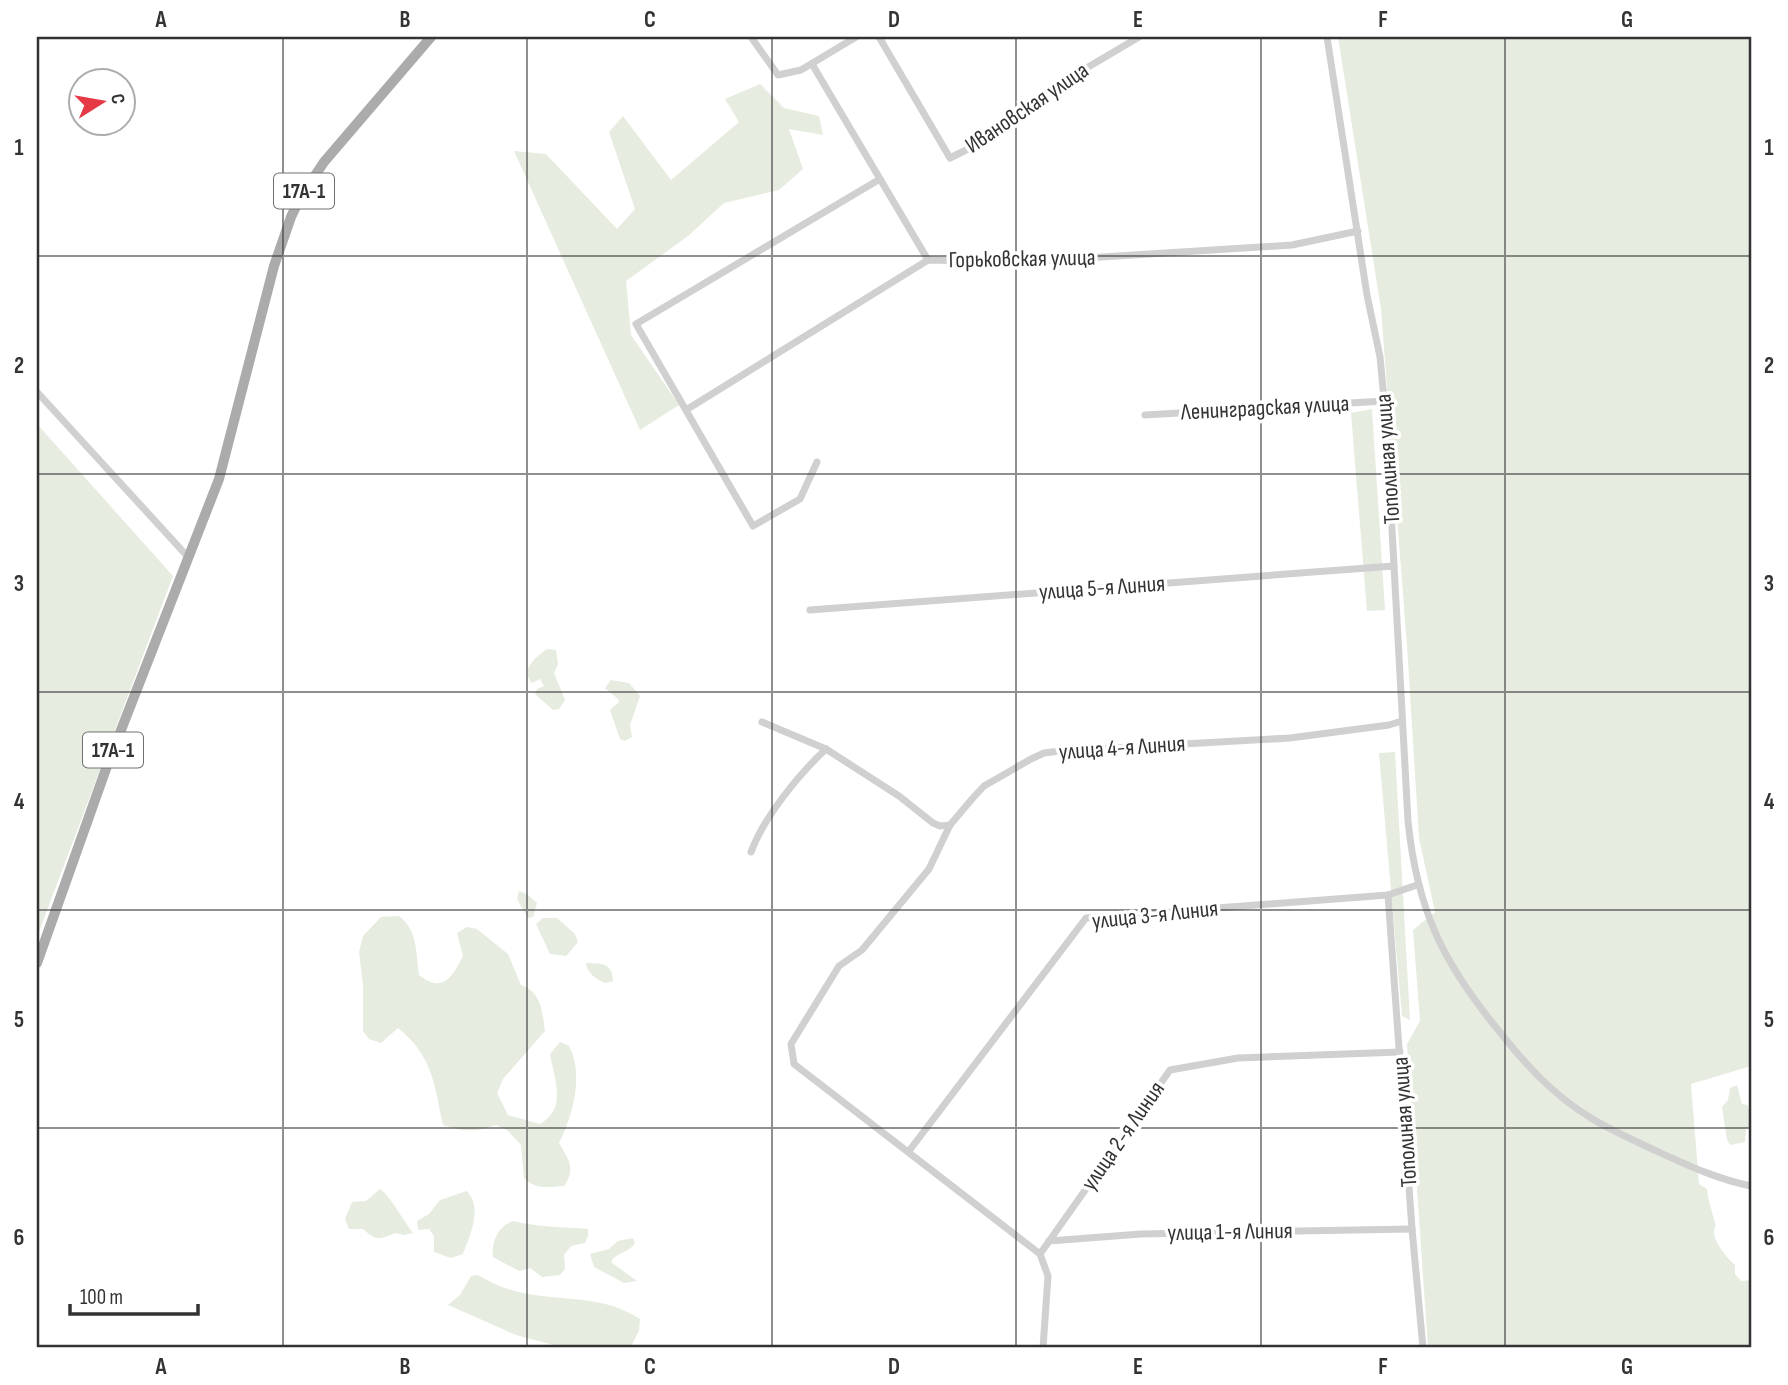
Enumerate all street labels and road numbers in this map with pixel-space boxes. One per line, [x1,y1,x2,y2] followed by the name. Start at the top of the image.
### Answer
[960,56,1094,160] street label: Ивановская улица
[274,174,334,208] road number: 17А-1
[948,244,1096,274] street label: Горьковская улица
[1179,390,1350,426] street label: Ленинградская улица
[1369,393,1407,525] street label: Тополиная улица
[1038,570,1166,606] street label: улица 5-я Линия
[1058,730,1186,766] street label: улица 4-я Линия
[83,732,143,768] road number: 17А-1
[1090,894,1220,936] street label: улица 3-я Линия
[1386,1056,1424,1188] street label: Тополиная улица
[1075,1076,1171,1196] street label: улица 2-я Линия
[1167,1217,1293,1247] street label: улица 1-я Линия

